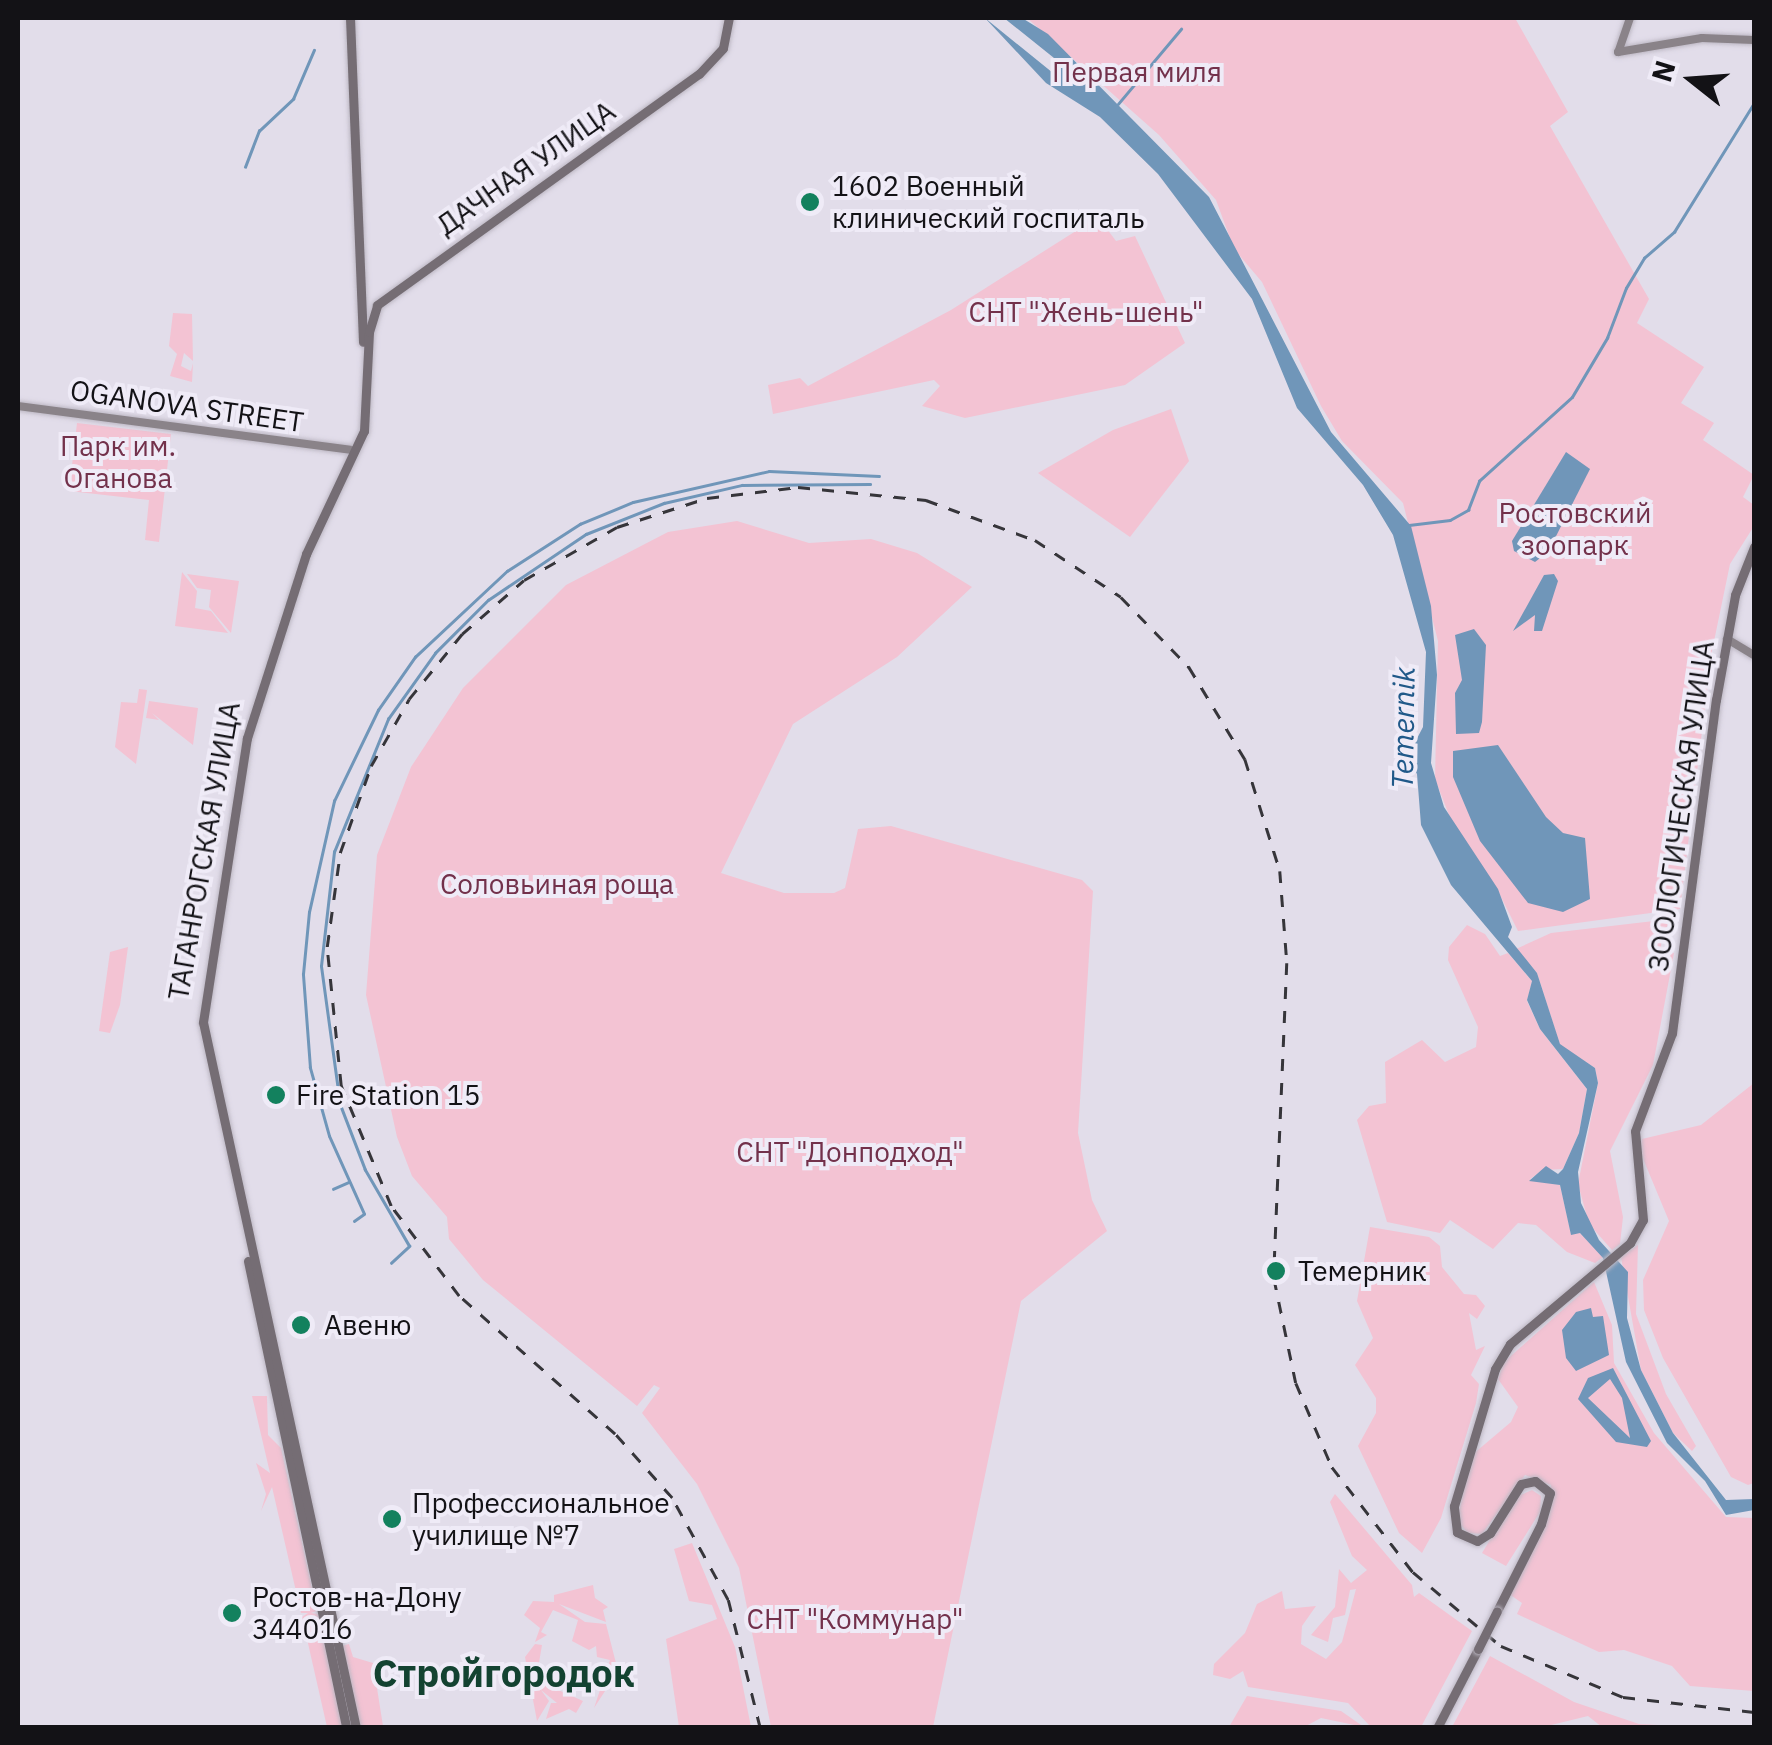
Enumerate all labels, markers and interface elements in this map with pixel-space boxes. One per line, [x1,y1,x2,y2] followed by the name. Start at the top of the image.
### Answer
[1642,30,1742,130] north arrow
[1052,55,1222,89] park label: Первая миля
[1642,56,1683,86] text: N
[430,94,622,242] street label: ДАЧНАЯ УЛИЦА
[832,169,1144,235] place label: 1602 Военный клинический госпиталь
[797,189,823,215] marker: 1602 Военный клинический госпиталь
[969,295,1203,329] park label: СНТ "Жень-шень"
[68,373,306,439] street label: OGANOVA STREET
[60,429,176,495] park label: Парк им. Оганова
[1499,496,1651,562] park label: Ростовский зоопарк
[1641,638,1721,974] street label: ЗООЛОГИЧЕСКАЯ УЛИЦА
[1384,667,1422,789] water label: Temernik
[161,699,247,1003] street label: ТАГАНРОГСКАЯ УЛИЦА
[440,867,674,901] park label: Соловьиная роща
[296,1078,480,1112] place label: Fire Station 15
[265,1084,287,1106] marker: Fire Station 15
[736,1135,964,1169] park label: СНТ "Донподход"
[1298,1254,1427,1288] place label: Темерник
[1263,1258,1289,1284] marker: Темерник
[324,1308,411,1342] place label: Авеню
[288,1312,314,1338] marker: Авеню
[412,1486,670,1552] place label: Профессиональное училище №7
[381,1508,403,1530] marker: Профессиональное училище №7
[252,1580,461,1646] place label: Ростов-на-Дону 344016
[221,1602,243,1624] marker: Ростов-на-Дону 344016
[747,1602,963,1636] park label: СНТ "Коммунар"
[373,1650,635,1696] district label: Стройгородок

